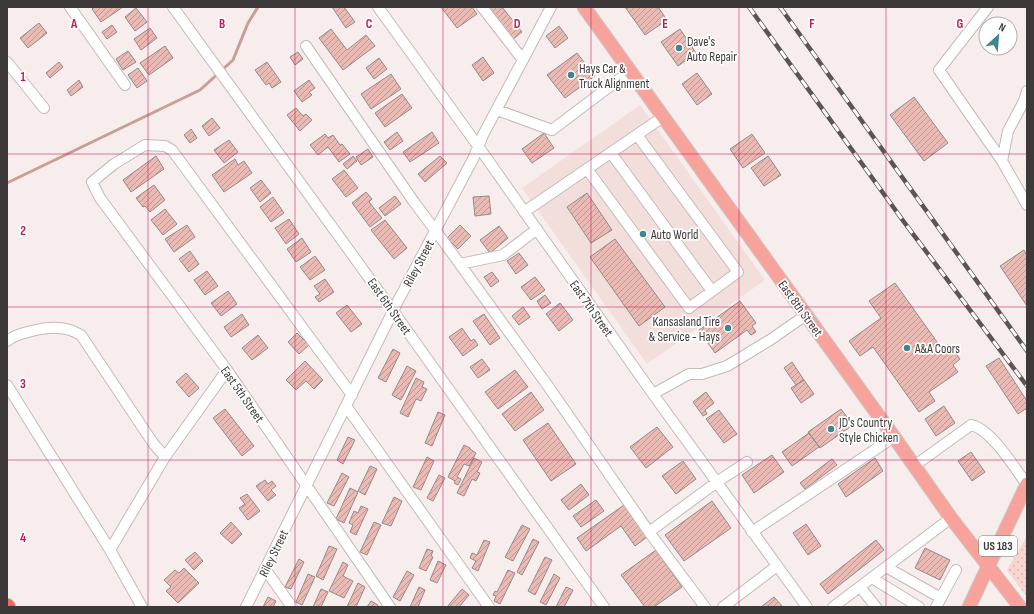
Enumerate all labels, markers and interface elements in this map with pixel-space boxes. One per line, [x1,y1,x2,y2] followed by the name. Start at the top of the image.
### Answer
[70,16,78,32] text: A
[219,16,225,32] text: B
[366,16,373,32] text: C
[514,16,521,32] text: D
[662,16,668,32] text: E
[809,16,815,32] text: F
[957,16,964,32] text: G
[978,16,1018,56] north arrow
[997,20,1008,35] text: N
[686,34,737,65] place label: Dave's Auto Repair
[674,43,684,53] marker: Dave's Auto Repair
[579,61,650,92] place label: Hays Car & Truck Alignment
[20,69,26,85] text: 1
[566,70,576,80] marker: Hays Car & Truck Alignment
[20,223,26,239] text: 2
[650,227,699,243] place label: Auto World
[638,229,648,239] marker: Auto World
[400,237,438,290] street label: Riley Street
[364,275,415,338] street label: East 6th Street
[566,277,616,340] street label: East 7th Street
[774,277,826,340] street label: East 8th Street
[649,314,720,345] place label: Kansasland Tire & Service - Hays
[723,323,733,333] marker: Kansasland Tire & Service - Hays
[914,341,960,357] place label: A&A Coors
[902,343,912,353] marker: A&A Coors
[217,363,267,426] street label: East 5th Street
[20,376,26,392] text: 3
[838,415,898,446] place label: JD's Country Style Chicken
[826,424,836,434] marker: JD's Country Style Chicken
[256,527,292,580] street label: Riley Street
[20,530,26,546] text: 4
[979,536,1017,556] road number: US 183

